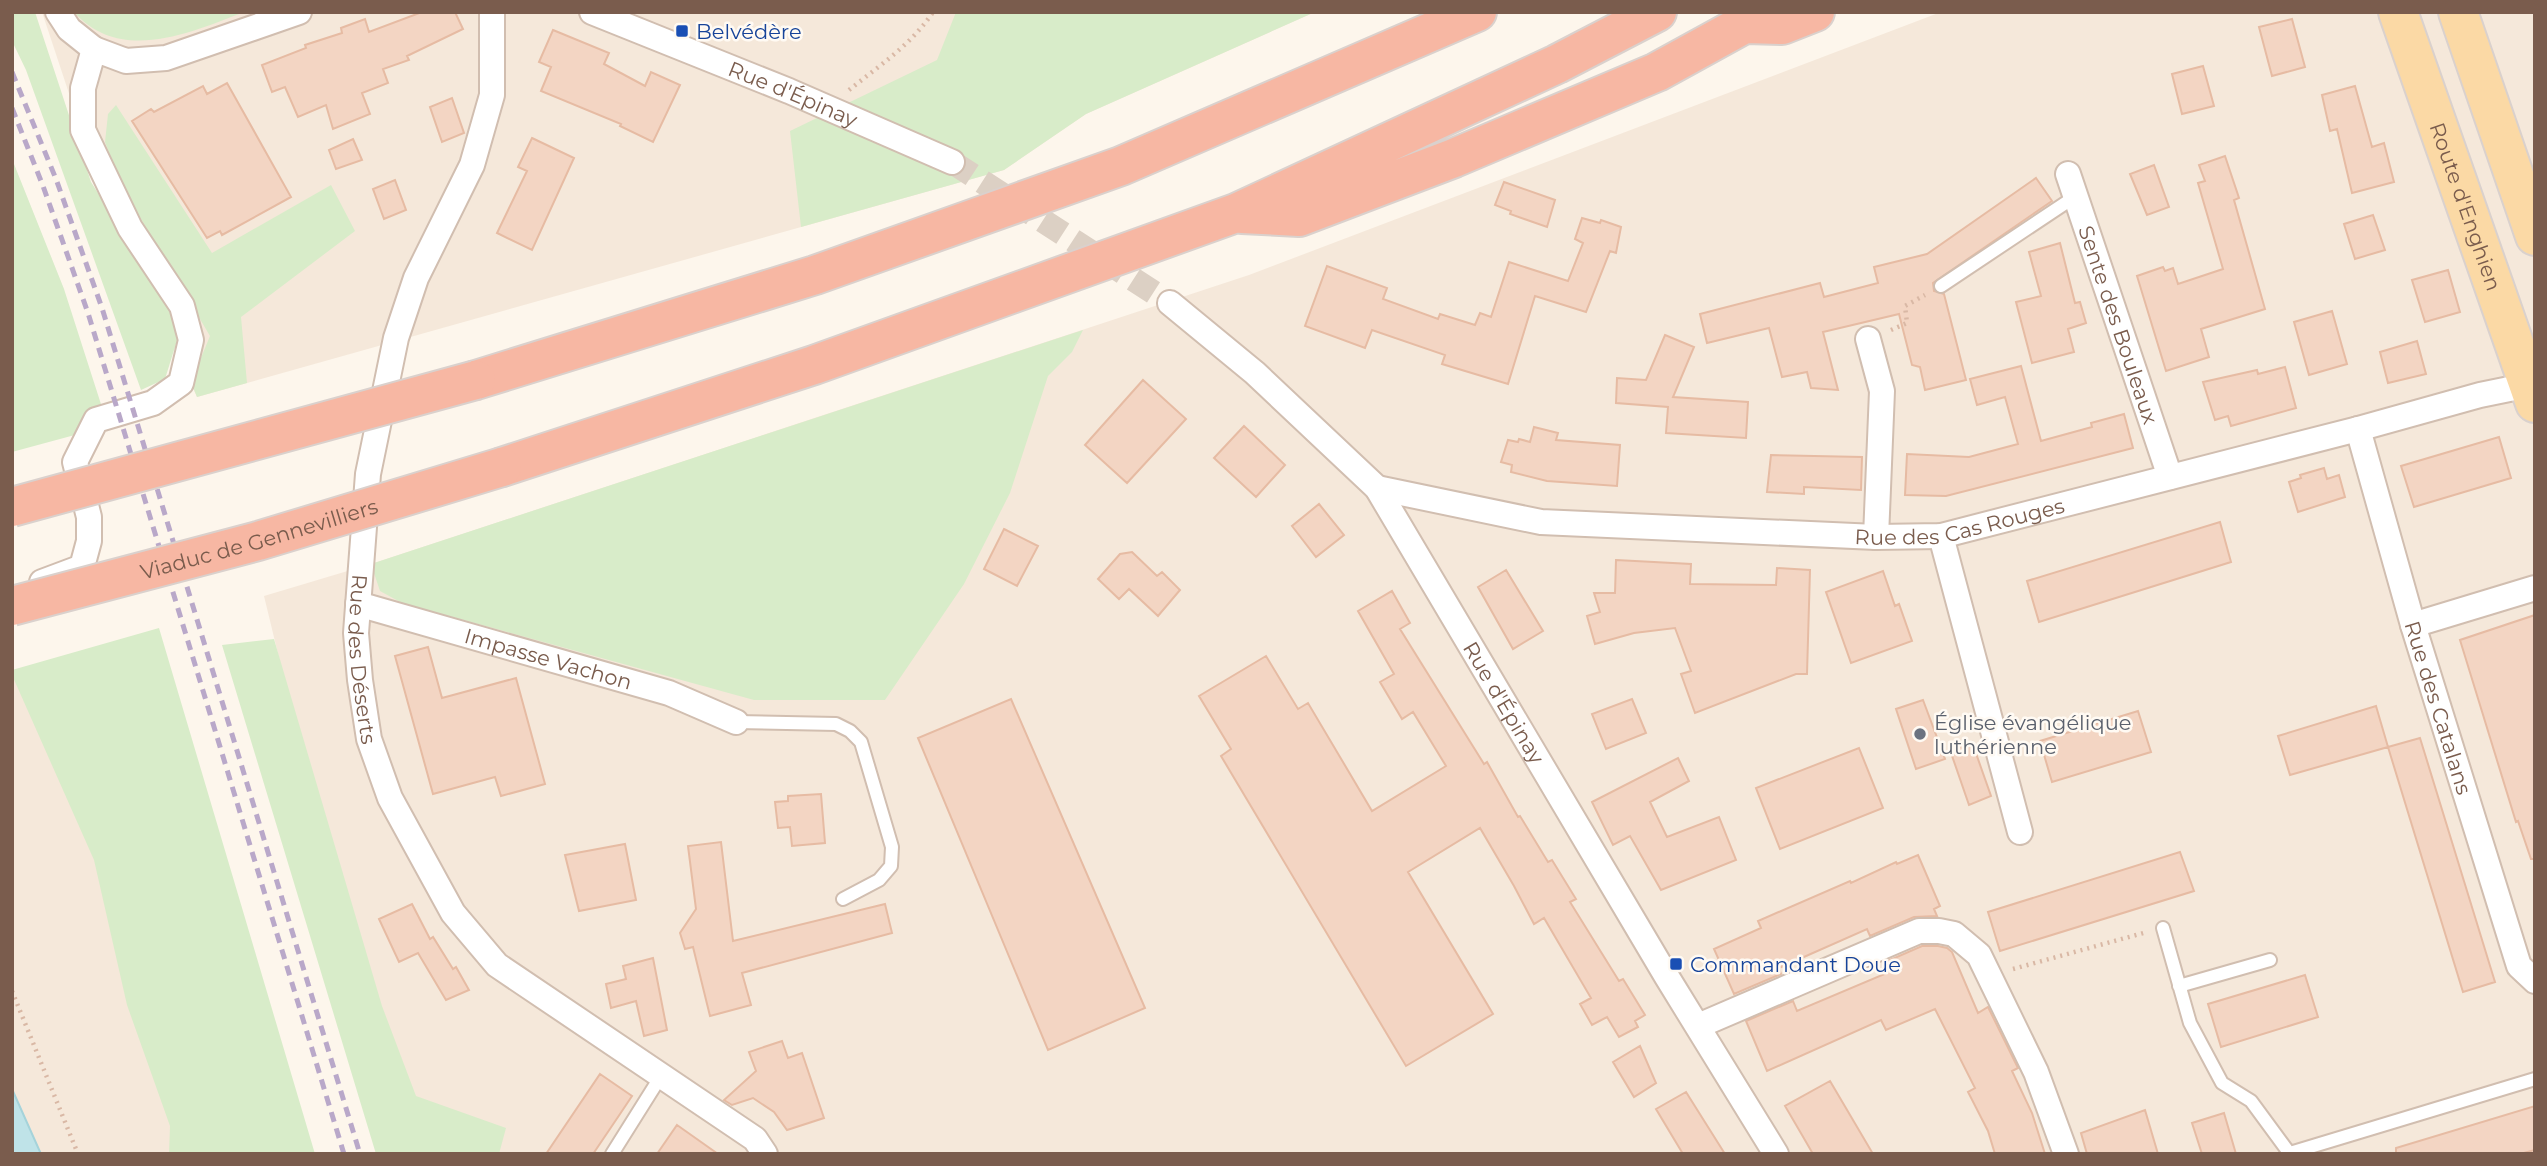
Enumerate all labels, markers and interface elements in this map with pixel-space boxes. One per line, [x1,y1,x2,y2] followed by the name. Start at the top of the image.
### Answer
[696,19,802,44] place label: Belvédère
[674,23,690,39] marker: Belvédère
[725,56,862,132] street label: Rue d'Épinay
[2425,119,2507,294] street label: Route d'Enghien
[2074,222,2164,427] street label: Sente des Bouleaux
[1854,492,2067,550] street label: Rue des Cas Rouges
[138,493,381,584] street label: Viaduc de Gennevilliers
[343,573,382,746] street label: Rue des Déserts
[2400,618,2477,797] street label: Rue des Catalans
[462,623,635,694] street label: Impasse Vachon
[1458,637,1550,768] street label: Rue d'Épinay
[1934,710,2131,759] place label: Église évangélique luthérienne
[1912,726,1928,742] marker: Église évangélique luthérienne
[1690,952,1901,977] place label: Commandant Doue
[1668,956,1684,972] marker: Commandant Doue

